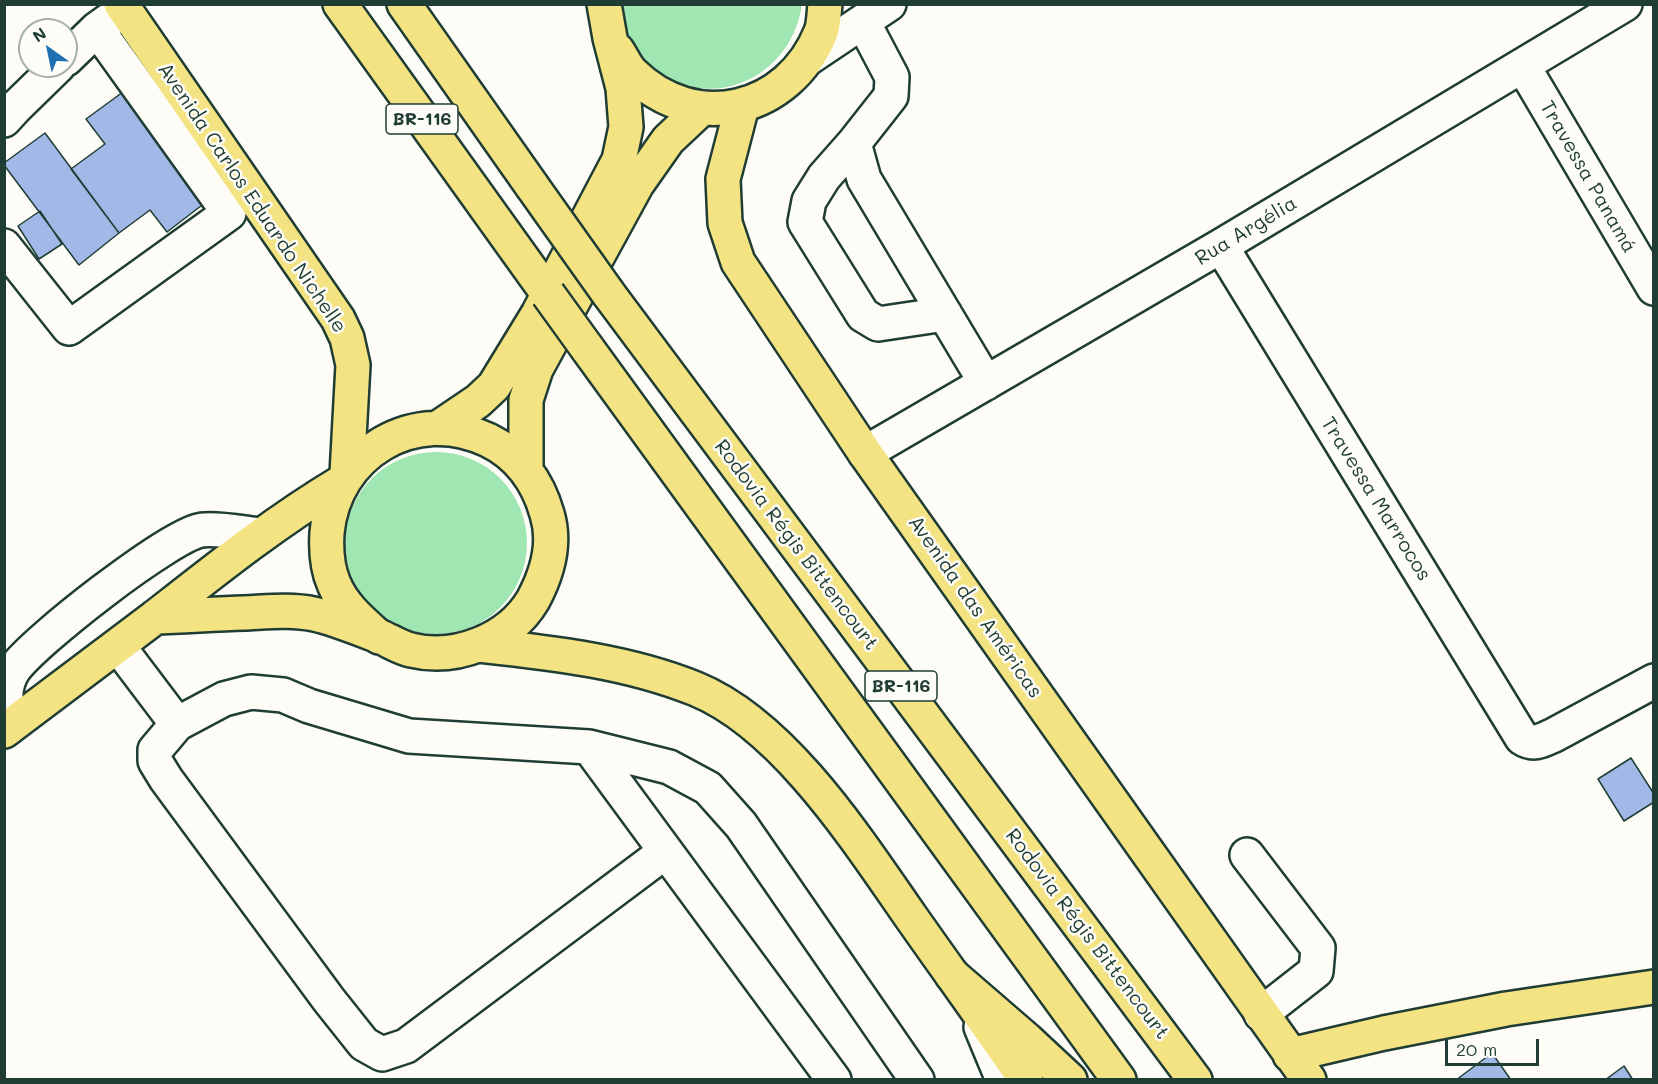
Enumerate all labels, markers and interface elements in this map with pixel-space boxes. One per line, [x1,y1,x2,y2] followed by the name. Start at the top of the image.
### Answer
[18,18,78,78] north arrow
[28,22,50,46] text: N
[152,58,352,338] street label: Avenida Carlos Eduardo Nichelle
[1535,97,1641,257] street label: Travessa Panamá
[386,104,458,134] road number: BR-116
[1191,191,1301,271] street label: Rua Argélia
[1316,413,1436,585] street label: Travessa Marrocos
[709,435,883,655] street label: Rodovia Régis Bittencourt
[903,511,1047,703] street label: Avenida das Américas
[865,671,937,701] road number: BR-116
[1000,824,1174,1044] street label: Rodovia Régis Bittencourt
[1448,1027,1542,1065] scale bar
[1456,1037,1497,1061] text: 20 m

